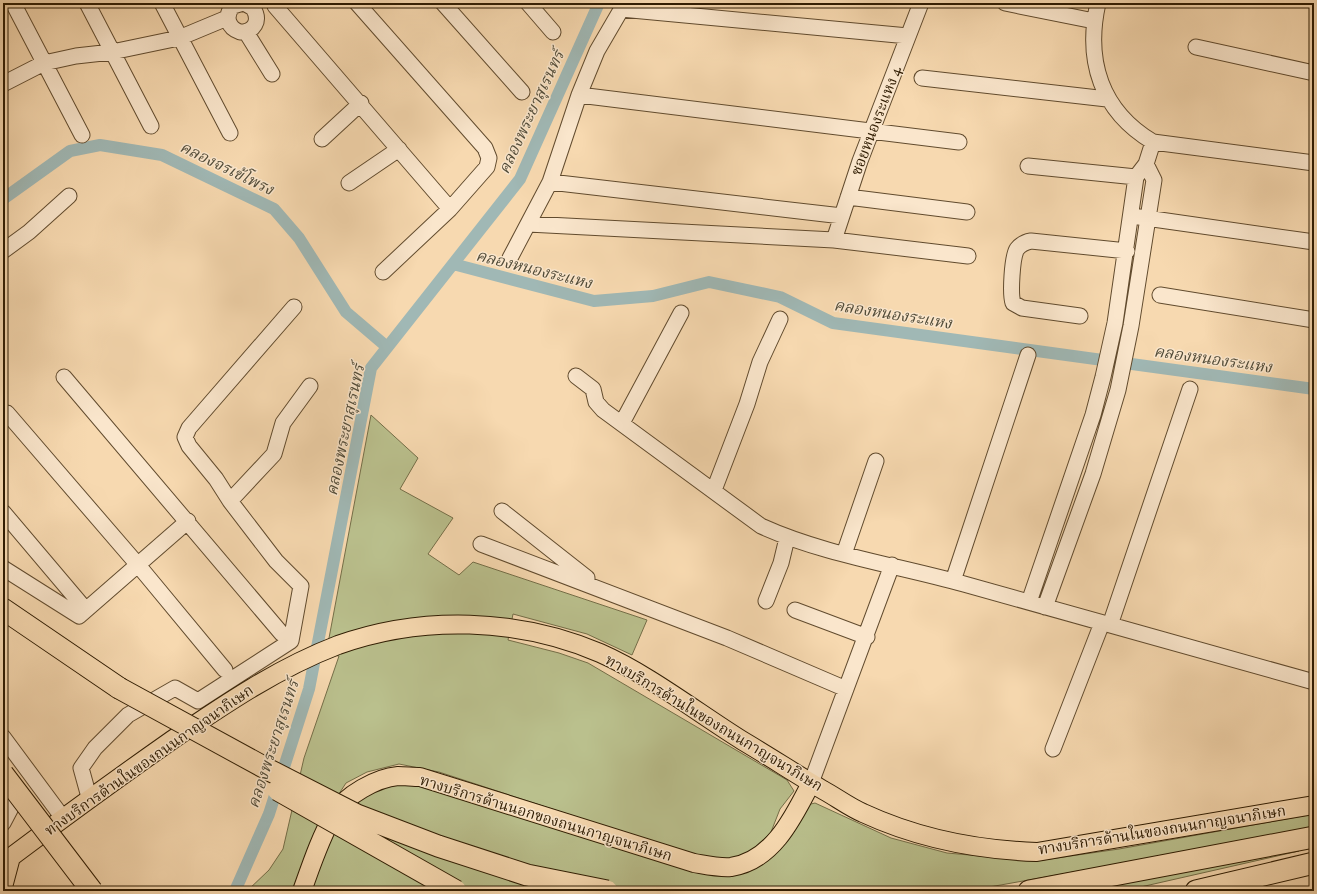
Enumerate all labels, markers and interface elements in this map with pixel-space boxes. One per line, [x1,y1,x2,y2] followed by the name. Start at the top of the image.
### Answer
[494,44,570,177] water label: คลองพระยาสุเรนทร์
[847,63,905,178] street label: ซอยหนองระแหง 4
[177,135,279,199] water label: คลองจรเข้โพรง
[474,245,595,293] water label: คลองหนองระแหง
[833,295,954,333] water label: คลองหนองระแหง
[1153,341,1274,377] water label: คลองหนองระแหง
[322,359,370,498] water label: คลองพระยาสุเรนทร์
[602,649,827,795] street label: ทางบริการด้านในของถนนกาญจนาภิเษก
[243,674,305,811] water label: คลองพระยาสุเรนทร์
[40,679,257,839] street label: ทางบริการด้านในของถนนกาญจนาภิเษก
[418,771,674,865] street label: ทางบริการด้านนอกของถนนกาญจนาภิเษก
[1037,800,1287,858] street label: ทางบริการด้านในของถนนกาญจนาภิเษก

